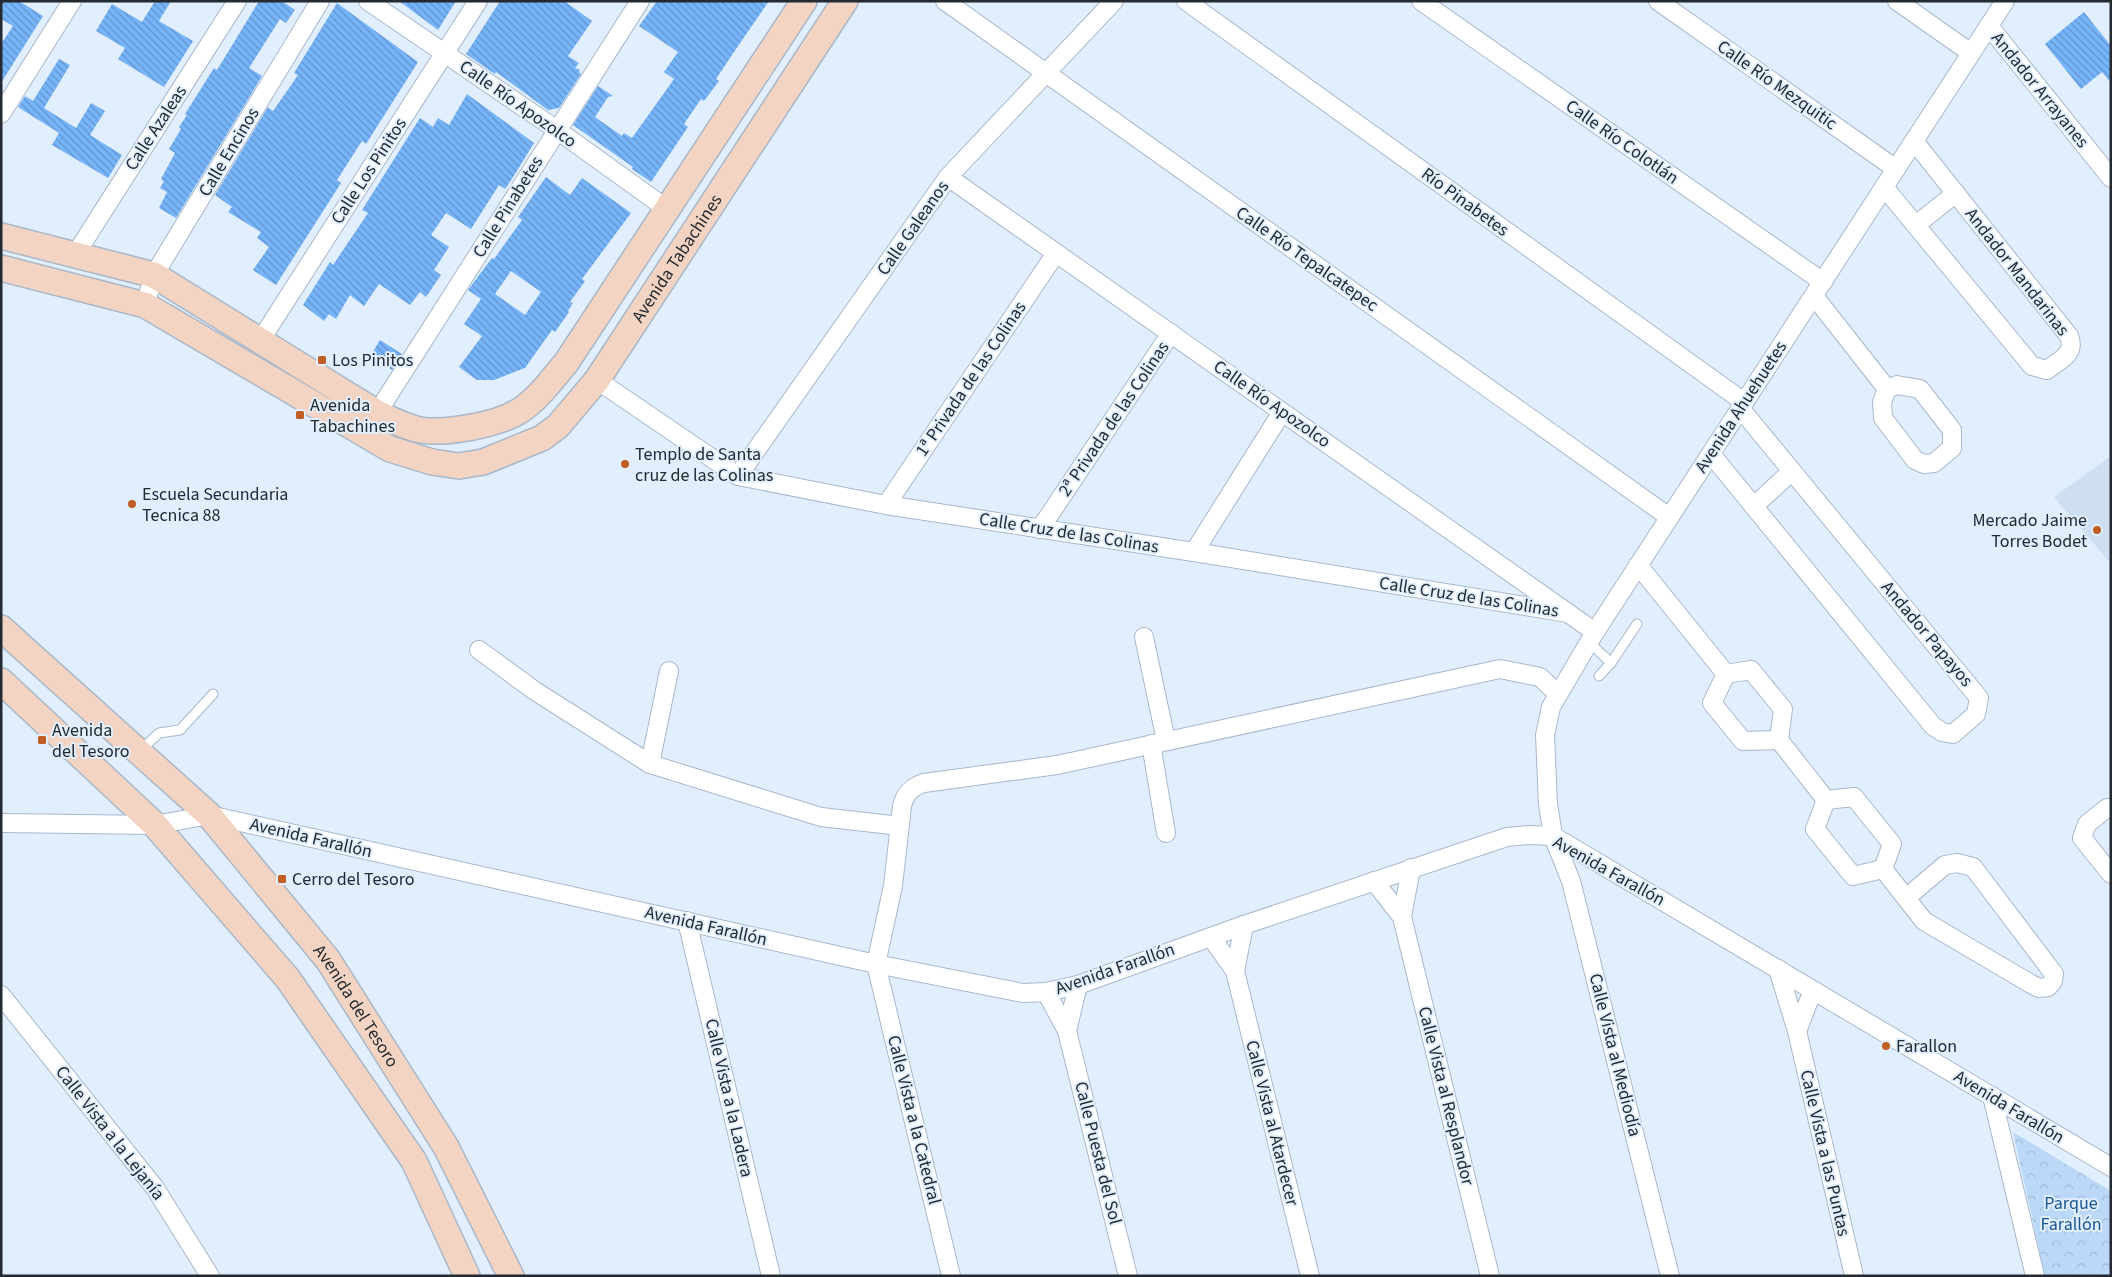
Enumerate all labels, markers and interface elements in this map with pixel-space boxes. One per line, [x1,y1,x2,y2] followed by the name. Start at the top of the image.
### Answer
[1985,27,2095,153] street label: Andador Arrayanes
[1712,34,1842,136] street label: Calle Río Mezquitic
[454,54,582,154] street label: Calle Río Apozolco
[119,81,193,175] street label: Calle Azaleas
[1560,94,1684,190] street label: Calle Río Colotlán
[192,103,266,201] street label: Calle Encinos
[325,113,413,229] street label: Calle Los Pinitos
[467,151,549,263] street label: Calle Pinabetes
[1416,162,1514,242] street label: Río Pinabetes
[871,175,955,281] street label: Calle Galeanos
[625,189,728,327] street label: Avenida Tabachines
[1231,200,1383,318] street label: Calle Río Tepalcatepec
[1959,203,2075,341] street label: Andador Mandarinas
[910,296,1032,462] street label: 1ª Privada de las Colinas
[1053,336,1175,502] street label: 2ª Privada de las Colinas
[1689,336,1793,478] street label: Avenida Ahuehuetes
[332,348,413,373] place label: Los Pinitos
[316,354,328,366] marker: Los Pinitos
[1208,354,1336,454] street label: Calle Río Apozolco
[310,393,395,439] place label: Avenida Tabachines
[294,409,306,421] marker: Avenida Tabachines
[635,442,773,488] place label: Templo de Santa cruz de las Colinas
[619,458,631,470] marker: Templo de Santa cruz de las Colinas
[142,482,288,528] place label: Escuela Secundaria Tecnica 88
[126,498,138,510] marker: Escuela Secundaria Tecnica 88
[977,506,1161,560] street label: Calle Cruz de las Colinas
[1973,508,2087,554] place label: Mercado Jaime Torres Bodet
[2091,524,2103,536] marker: Mercado Jaime Torres Bodet
[1377,570,1561,624] street label: Calle Cruz de las Colinas
[1875,576,1979,692] street label: Andador Papayos
[52,718,130,764] place label: Avenida del Tesoro
[36,734,48,746] marker: Avenida del Tesoro
[247,812,375,864] street label: Avenida Farallón
[1548,830,1670,912] street label: Avenida Farallón
[292,867,415,892] place label: Cerro del Tesoro
[276,873,288,885] marker: Cerro del Tesoro
[642,900,770,952] street label: Avenida Farallón
[1052,937,1178,1001] street label: Avenida Farallón
[307,939,405,1072] street label: Avenida del Tesoro
[1583,971,1647,1139] street label: Calle Vista al Mediodía
[1412,1004,1481,1189] street label: Calle Vista al Resplandor
[699,1016,759,1180] street label: Calle Vista a la Ladera
[881,1033,947,1207] street label: Calle Vista a la Catedral
[1896,1034,1957,1059] place label: Farallon
[1239,1038,1305,1209] street label: Calle Vista al Atardecer
[1880,1040,1892,1052] marker: Farallon
[49,1060,171,1206] street label: Calle Vista a la Lejanía
[1949,1064,2069,1150] street label: Avenida Farallón
[1794,1067,1856,1239] street label: Calle Vista a las Puntas
[1068,1079,1128,1227] street label: Calle Puesta del Sol
[2040,1191,2102,1237] park label: Parque Farallón

